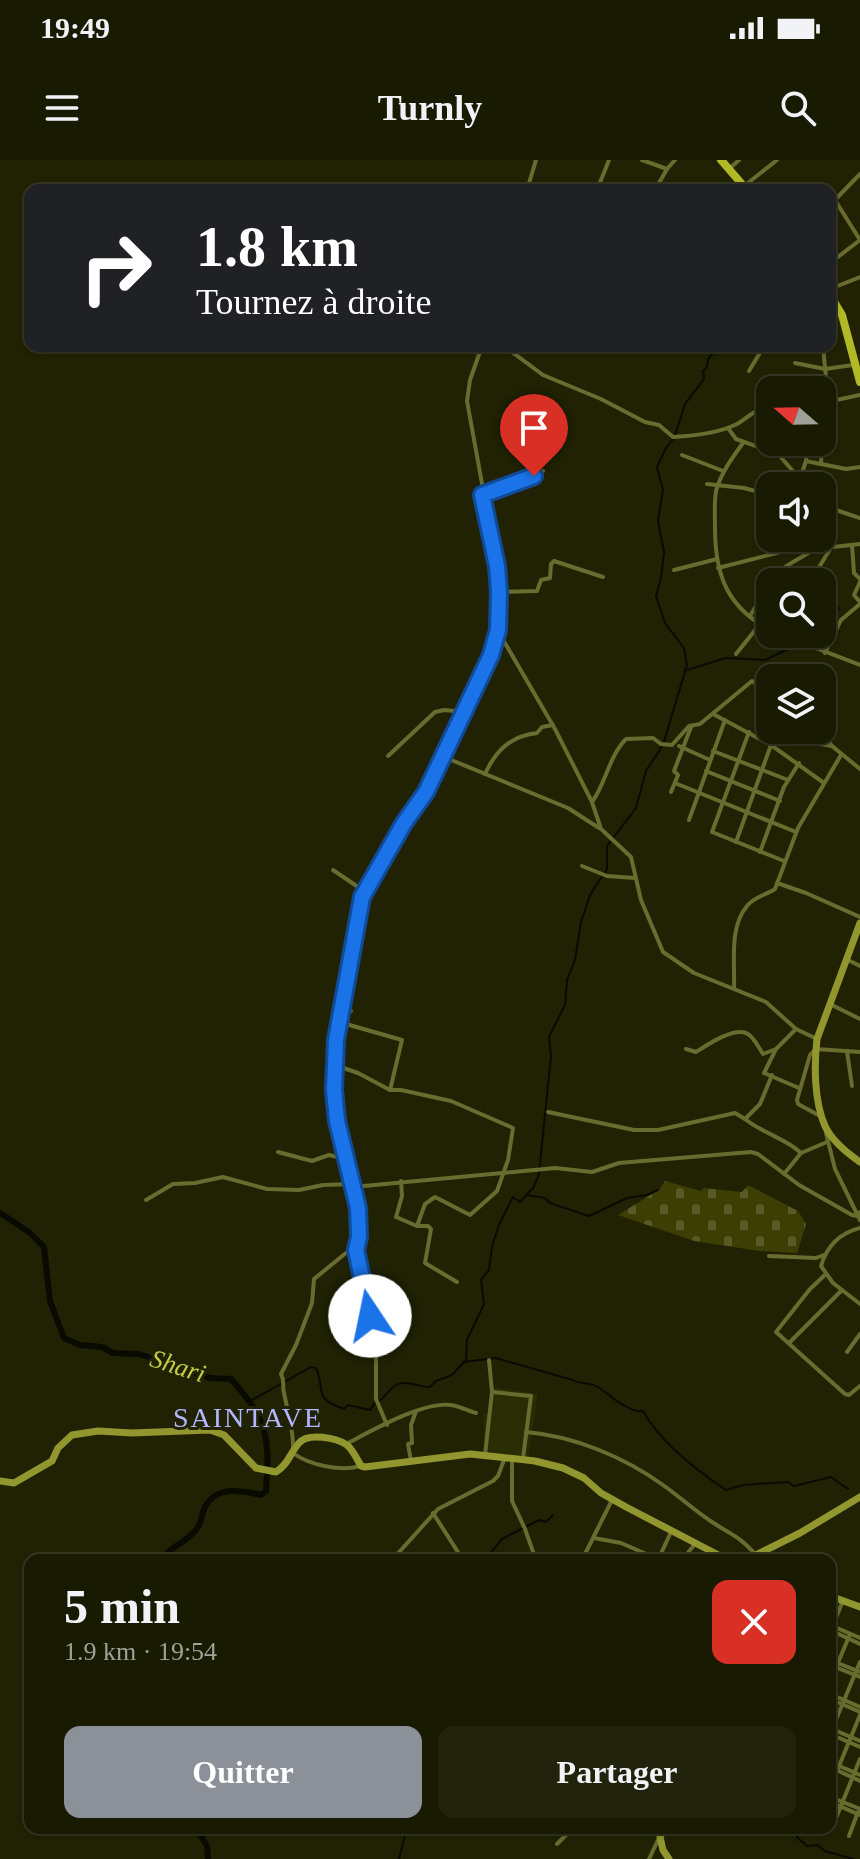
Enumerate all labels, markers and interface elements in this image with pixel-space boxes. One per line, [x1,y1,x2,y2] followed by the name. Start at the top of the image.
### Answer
[40,11,110,44] text: 19:49
[40,86,84,130] icon: menu
[776,86,820,130] icon: search
[378,88,482,128] text: Turnly
[64,216,168,320] icon: right
[196,216,358,278] text: 1.8 km
[196,282,431,322] text: Tournez à droite
[756,376,836,456] north arrow
[756,376,836,744] map controls
[500,394,568,476] pin
[512,406,556,450] icon: arrive
[756,472,836,552] button: sound
[756,568,836,648] button: search
[756,664,836,744] button: layers
[328,1274,412,1358] position arrow
[147,1344,209,1388] water label: Shari
[173,1402,323,1433] district label: SAINTAVE
[64,1580,180,1633] text: 5 min
[712,1580,796,1664] button: close
[64,1637,217,1666] text: 1.9 km · 19:54
[64,1726,422,1818] button: Quitter
[438,1726,796,1818] button: Partager

